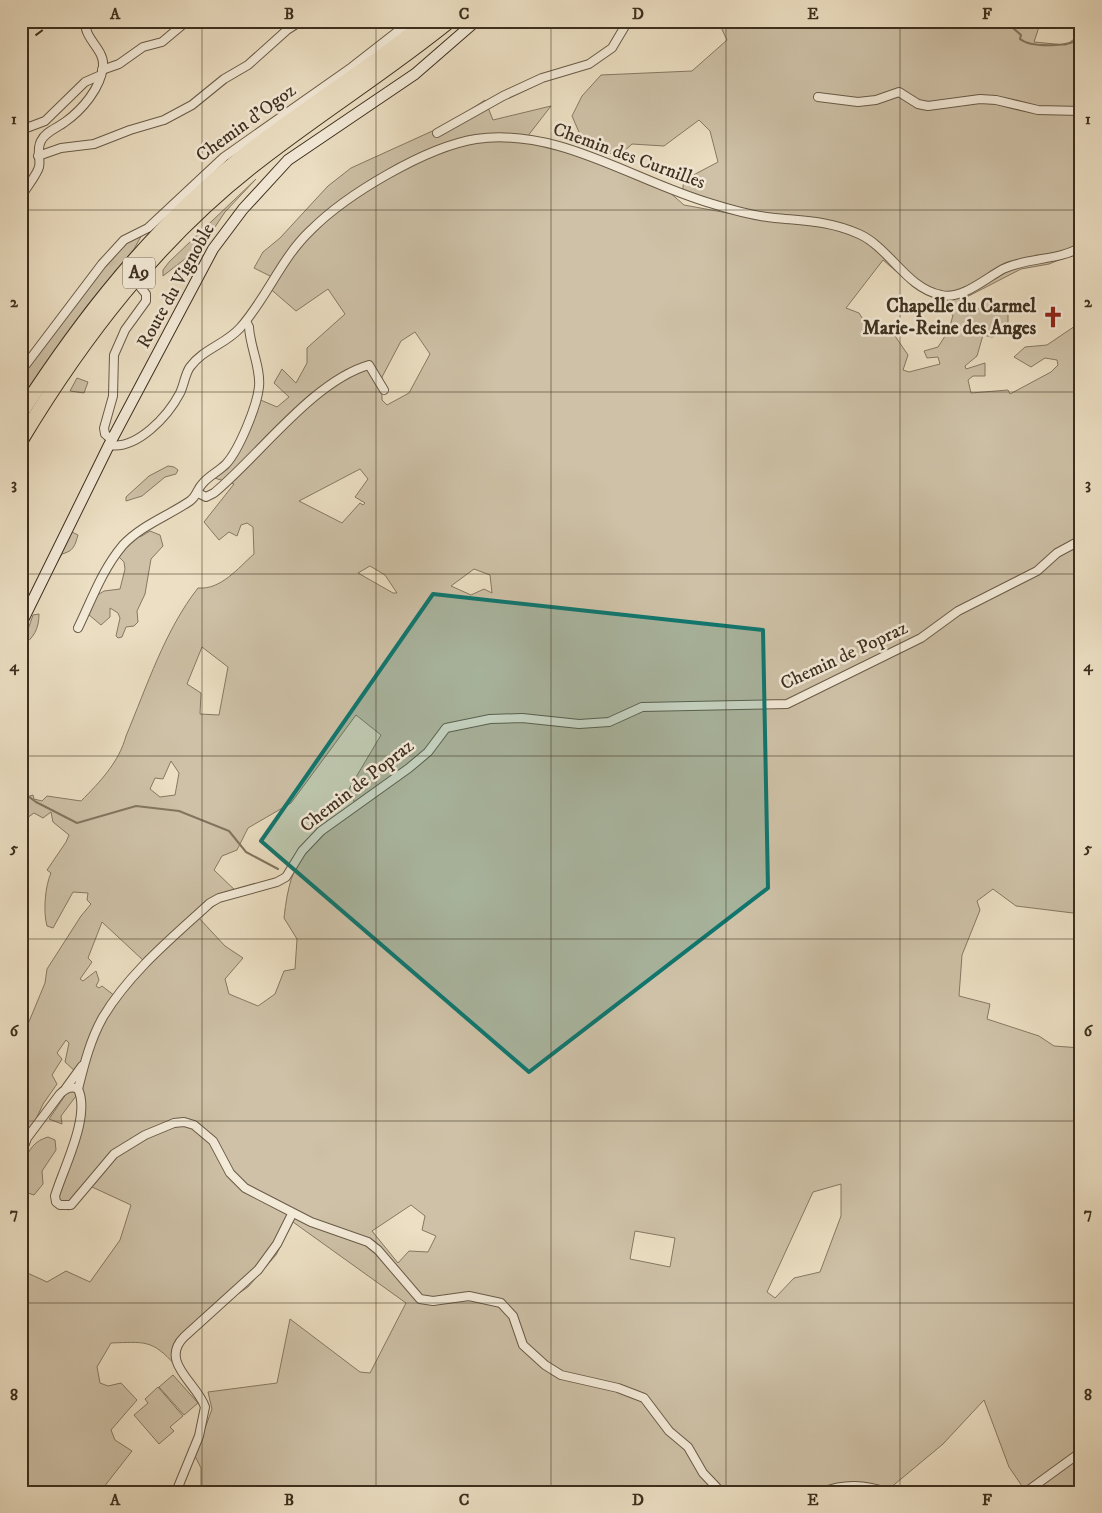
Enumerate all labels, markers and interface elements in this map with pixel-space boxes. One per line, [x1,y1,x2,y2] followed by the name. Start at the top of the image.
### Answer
[109,4,121,24] text: A
[284,4,294,24] text: B
[459,4,469,24] text: C
[632,4,644,24] text: D
[807,4,819,24] text: E
[982,4,992,24] text: F
[191,79,301,167] street label: Chemin d'Ogoz
[11,109,17,129] text: 1
[1085,109,1091,129] text: 1
[550,118,708,194] street label: Chemin des Curnilles
[132,219,220,352] street label: Route du Vignoble
[123,258,155,288] road number: A9
[10,292,19,312] text: 2
[1084,292,1093,312] text: 2
[863,295,1037,340] place label: Chapelle du Carmel Marie-Reine des Anges
[1040,304,1066,330] church icon: Chapelle du Carmel Marie-Reine des Anges
[11,474,17,494] text: 3
[1085,474,1091,494] text: 3
[777,616,911,696] street label: Chemin de Popraz
[8,656,19,676] text: 4
[1082,656,1093,676] text: 4
[296,735,418,837] street label: Chemin de Popraz
[9,838,18,858] text: 5
[1083,838,1092,858] text: 5
[10,1021,20,1041] text: 6
[1084,1021,1094,1041] text: 6
[10,1203,18,1223] text: 7
[1084,1203,1092,1223] text: 7
[10,1385,18,1405] text: 8
[1084,1385,1092,1405] text: 8
[109,1490,121,1510] text: A
[284,1490,294,1510] text: B
[459,1490,469,1510] text: C
[632,1490,644,1510] text: D
[807,1490,819,1510] text: E
[982,1490,992,1510] text: F

